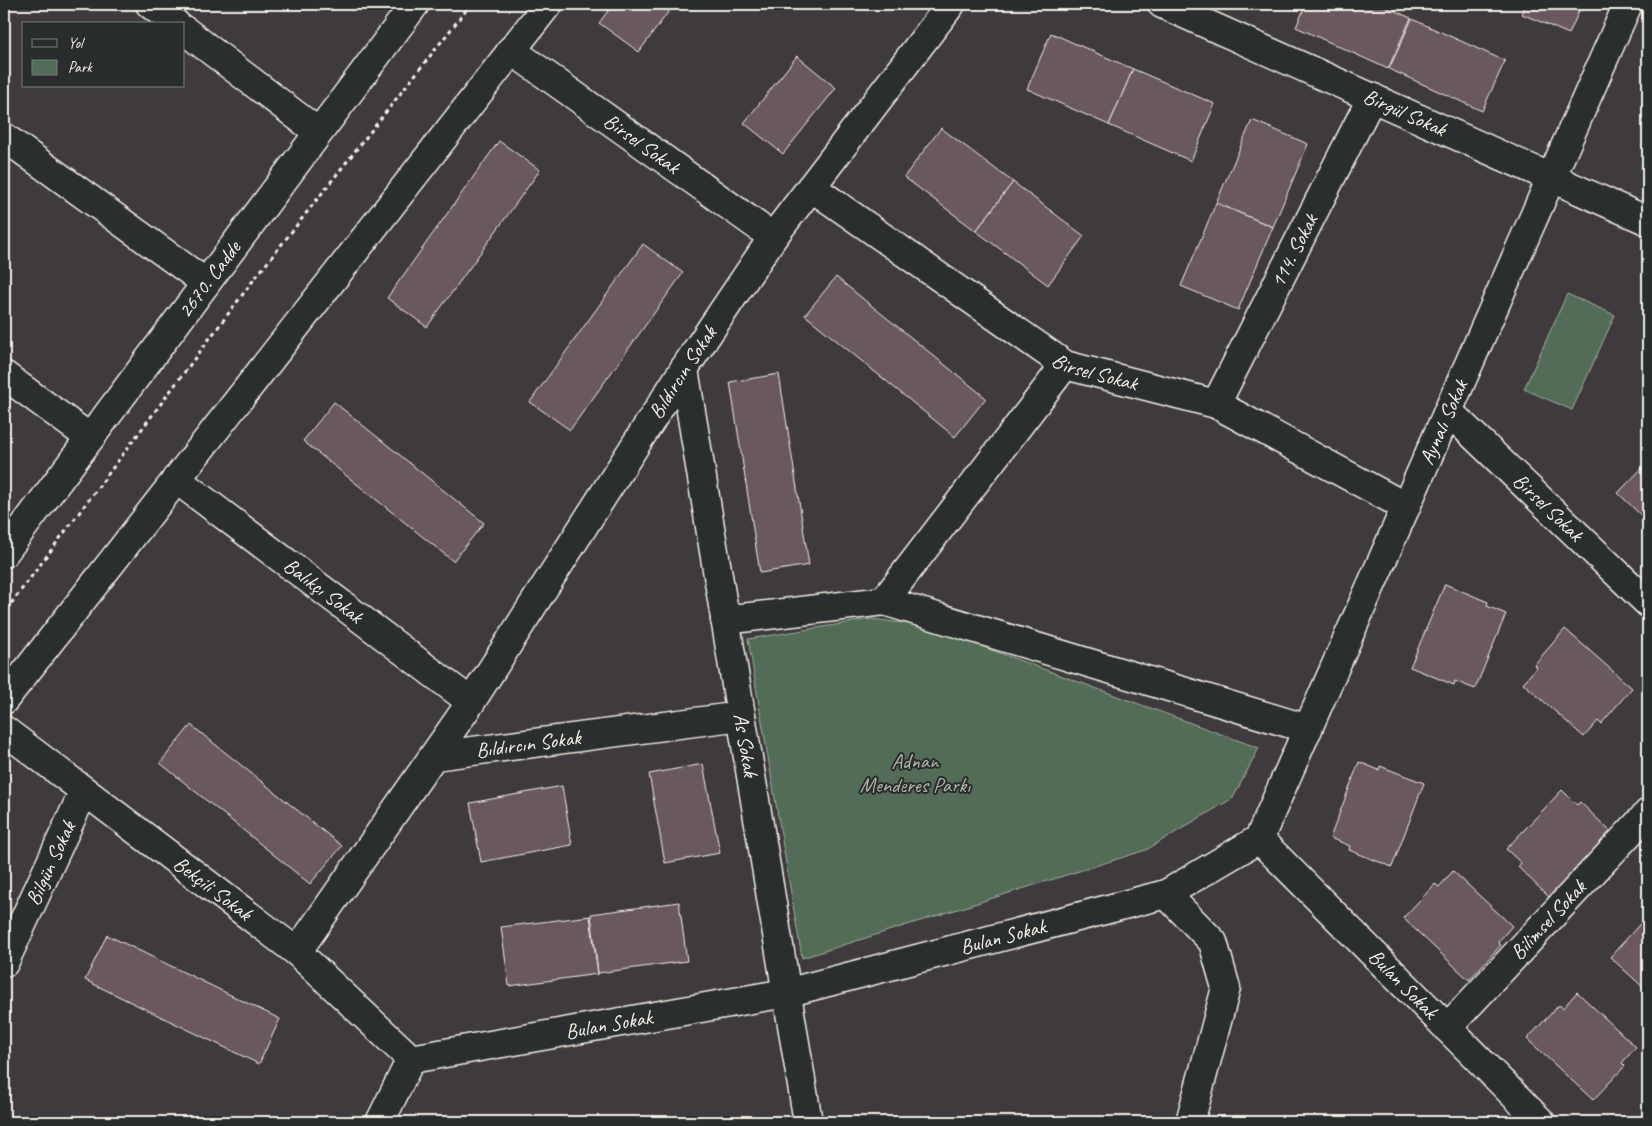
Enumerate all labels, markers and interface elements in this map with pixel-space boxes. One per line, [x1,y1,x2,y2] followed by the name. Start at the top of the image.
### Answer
[22,22,185,88] legend
[68,34,85,53] text: Yol
[68,58,93,77] text: Park
[1360,83,1451,143] street label: Birgül Sokak
[599,108,686,180] street label: Birsel Sokak
[1264,208,1324,292] street label: 114. Sokak
[172,235,247,323] street label: 2670. Cadde
[643,320,723,424] street label: Bıldırcın Sokak
[1047,347,1142,397] street label: Birsel Sokak
[1413,374,1474,468] street label: Aynalı Sokak
[1508,468,1590,548] street label: Birsel Sokak
[279,552,370,630] street label: Balıkçı Sokak
[728,711,764,780] street label: As Sokak
[474,724,583,763] street label: Bıldırcın Sokak
[860,748,971,798] park label: Adnan Menderes Parkı
[20,816,82,909] street label: Bilgün Sokak
[168,850,258,927] street label: Bekçili Sokak
[1505,874,1592,965] street label: Bilimsel Sokak
[957,912,1051,960] street label: Bulan Sokak
[1363,944,1445,1026] street label: Bulan Sokak
[563,1003,656,1045] street label: Bulan Sokak

